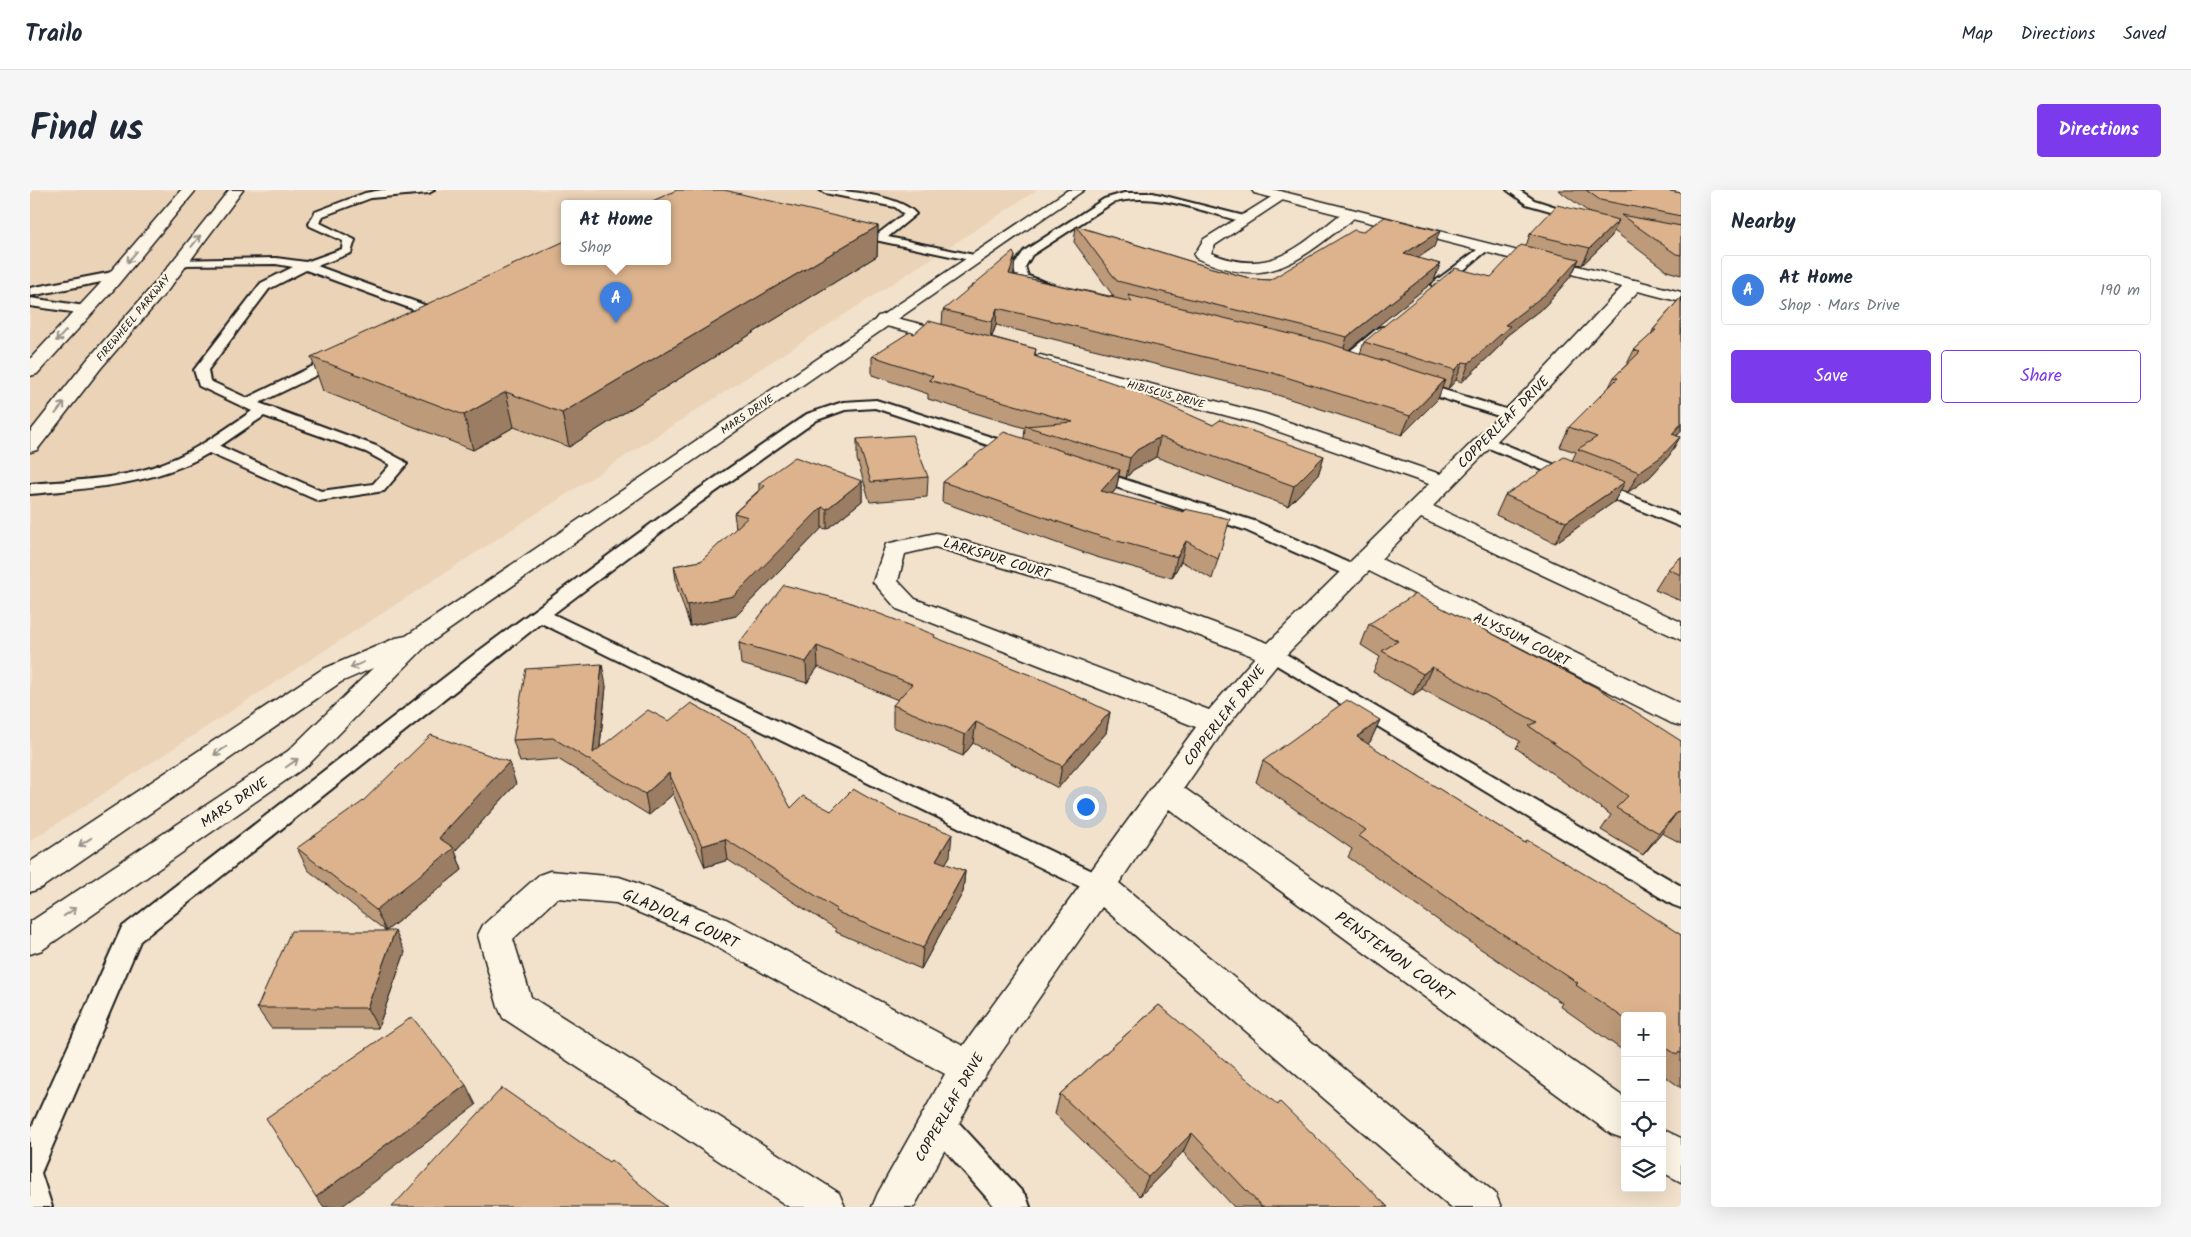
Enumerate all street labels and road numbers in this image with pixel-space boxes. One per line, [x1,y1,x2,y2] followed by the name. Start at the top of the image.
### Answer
[92,271,176,366] street label: FIREWHEEL PARKWAY
[1452,371,1556,474] street label: COPPERLEAF DRIVE
[1125,376,1207,414] street label: HIBISCUS DRIVE
[717,390,778,439] street label: MARS DRIVE
[941,532,1054,586] street label: LARKSPUR COURT
[1469,607,1575,673] street label: ALYSSUM COURT
[1178,660,1272,771] street label: COPPERLEAF DRIVE
[196,771,274,834] street label: MARS DRIVE
[618,883,744,957] street label: GLADIOLA COURT
[1329,905,1460,1010] street label: PENSTEMON COURT
[910,1048,991,1166] street label: COPPERLEAF DRIVE

